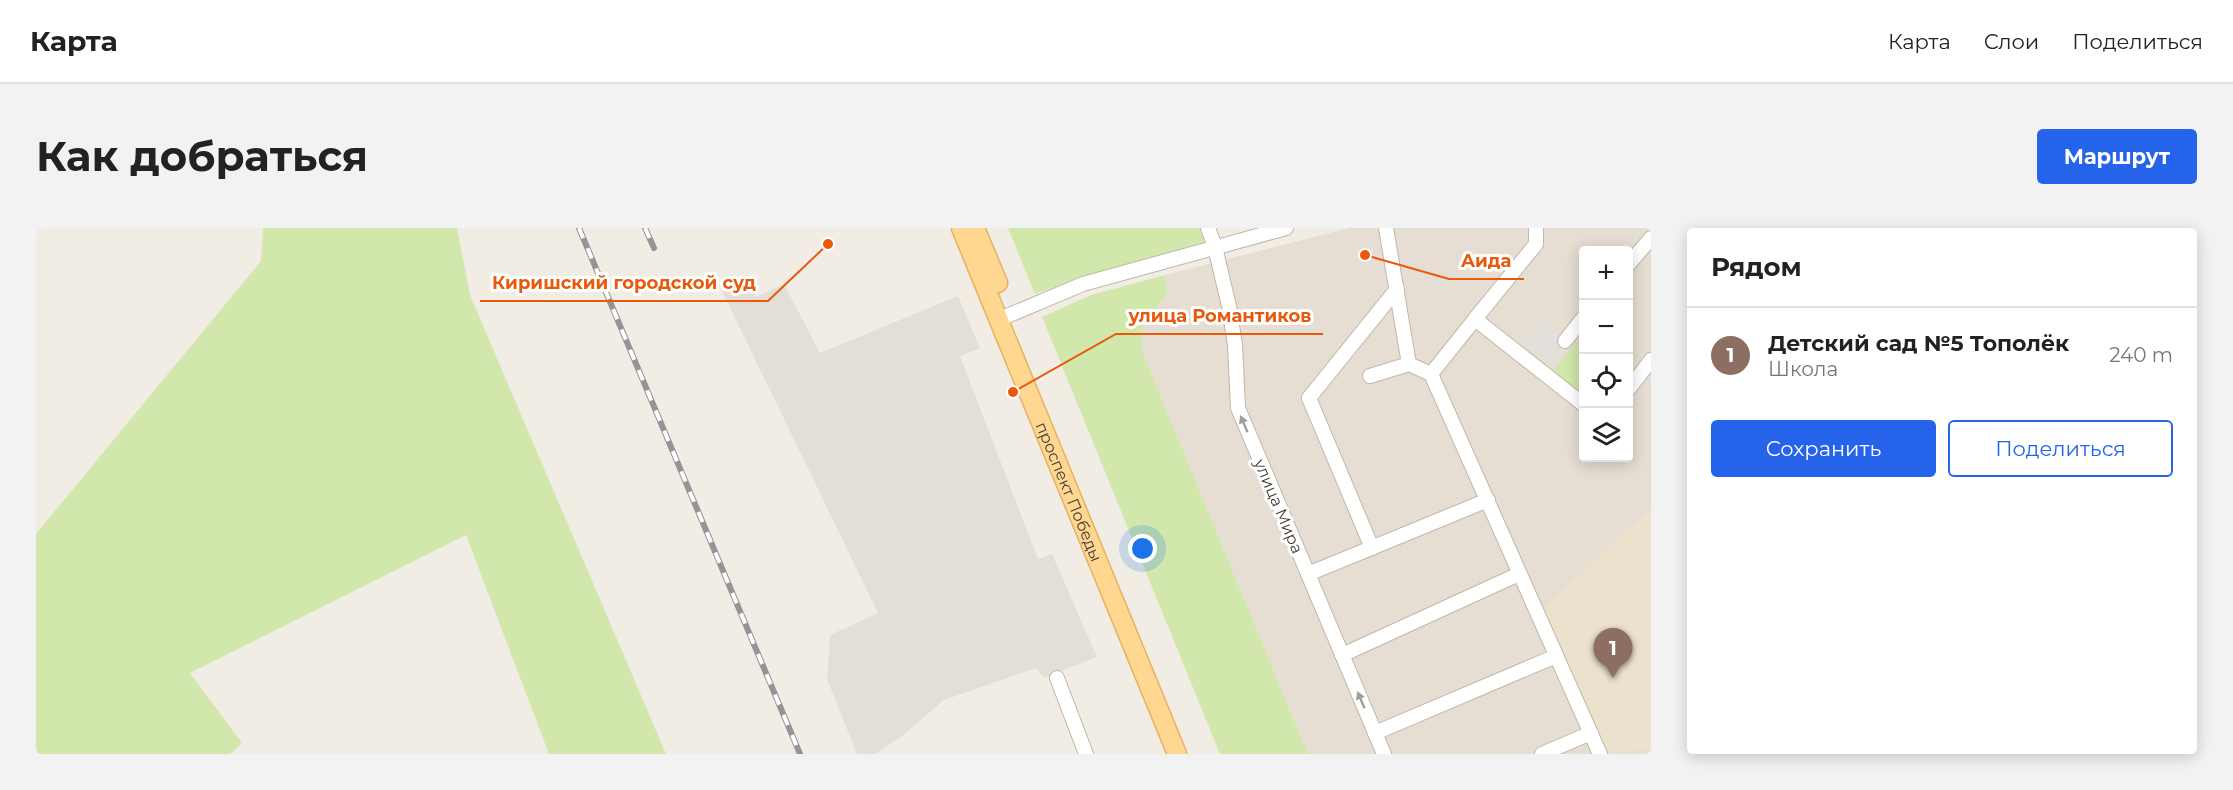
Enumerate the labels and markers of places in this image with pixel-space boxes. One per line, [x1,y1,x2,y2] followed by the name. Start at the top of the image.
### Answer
[1449,243,1524,279] callout: Аида
[480,265,768,301] callout: Киришский городской суд
[1116,298,1323,334] callout: улица Романтиков
[1594,628,1632,678] pin: 1

